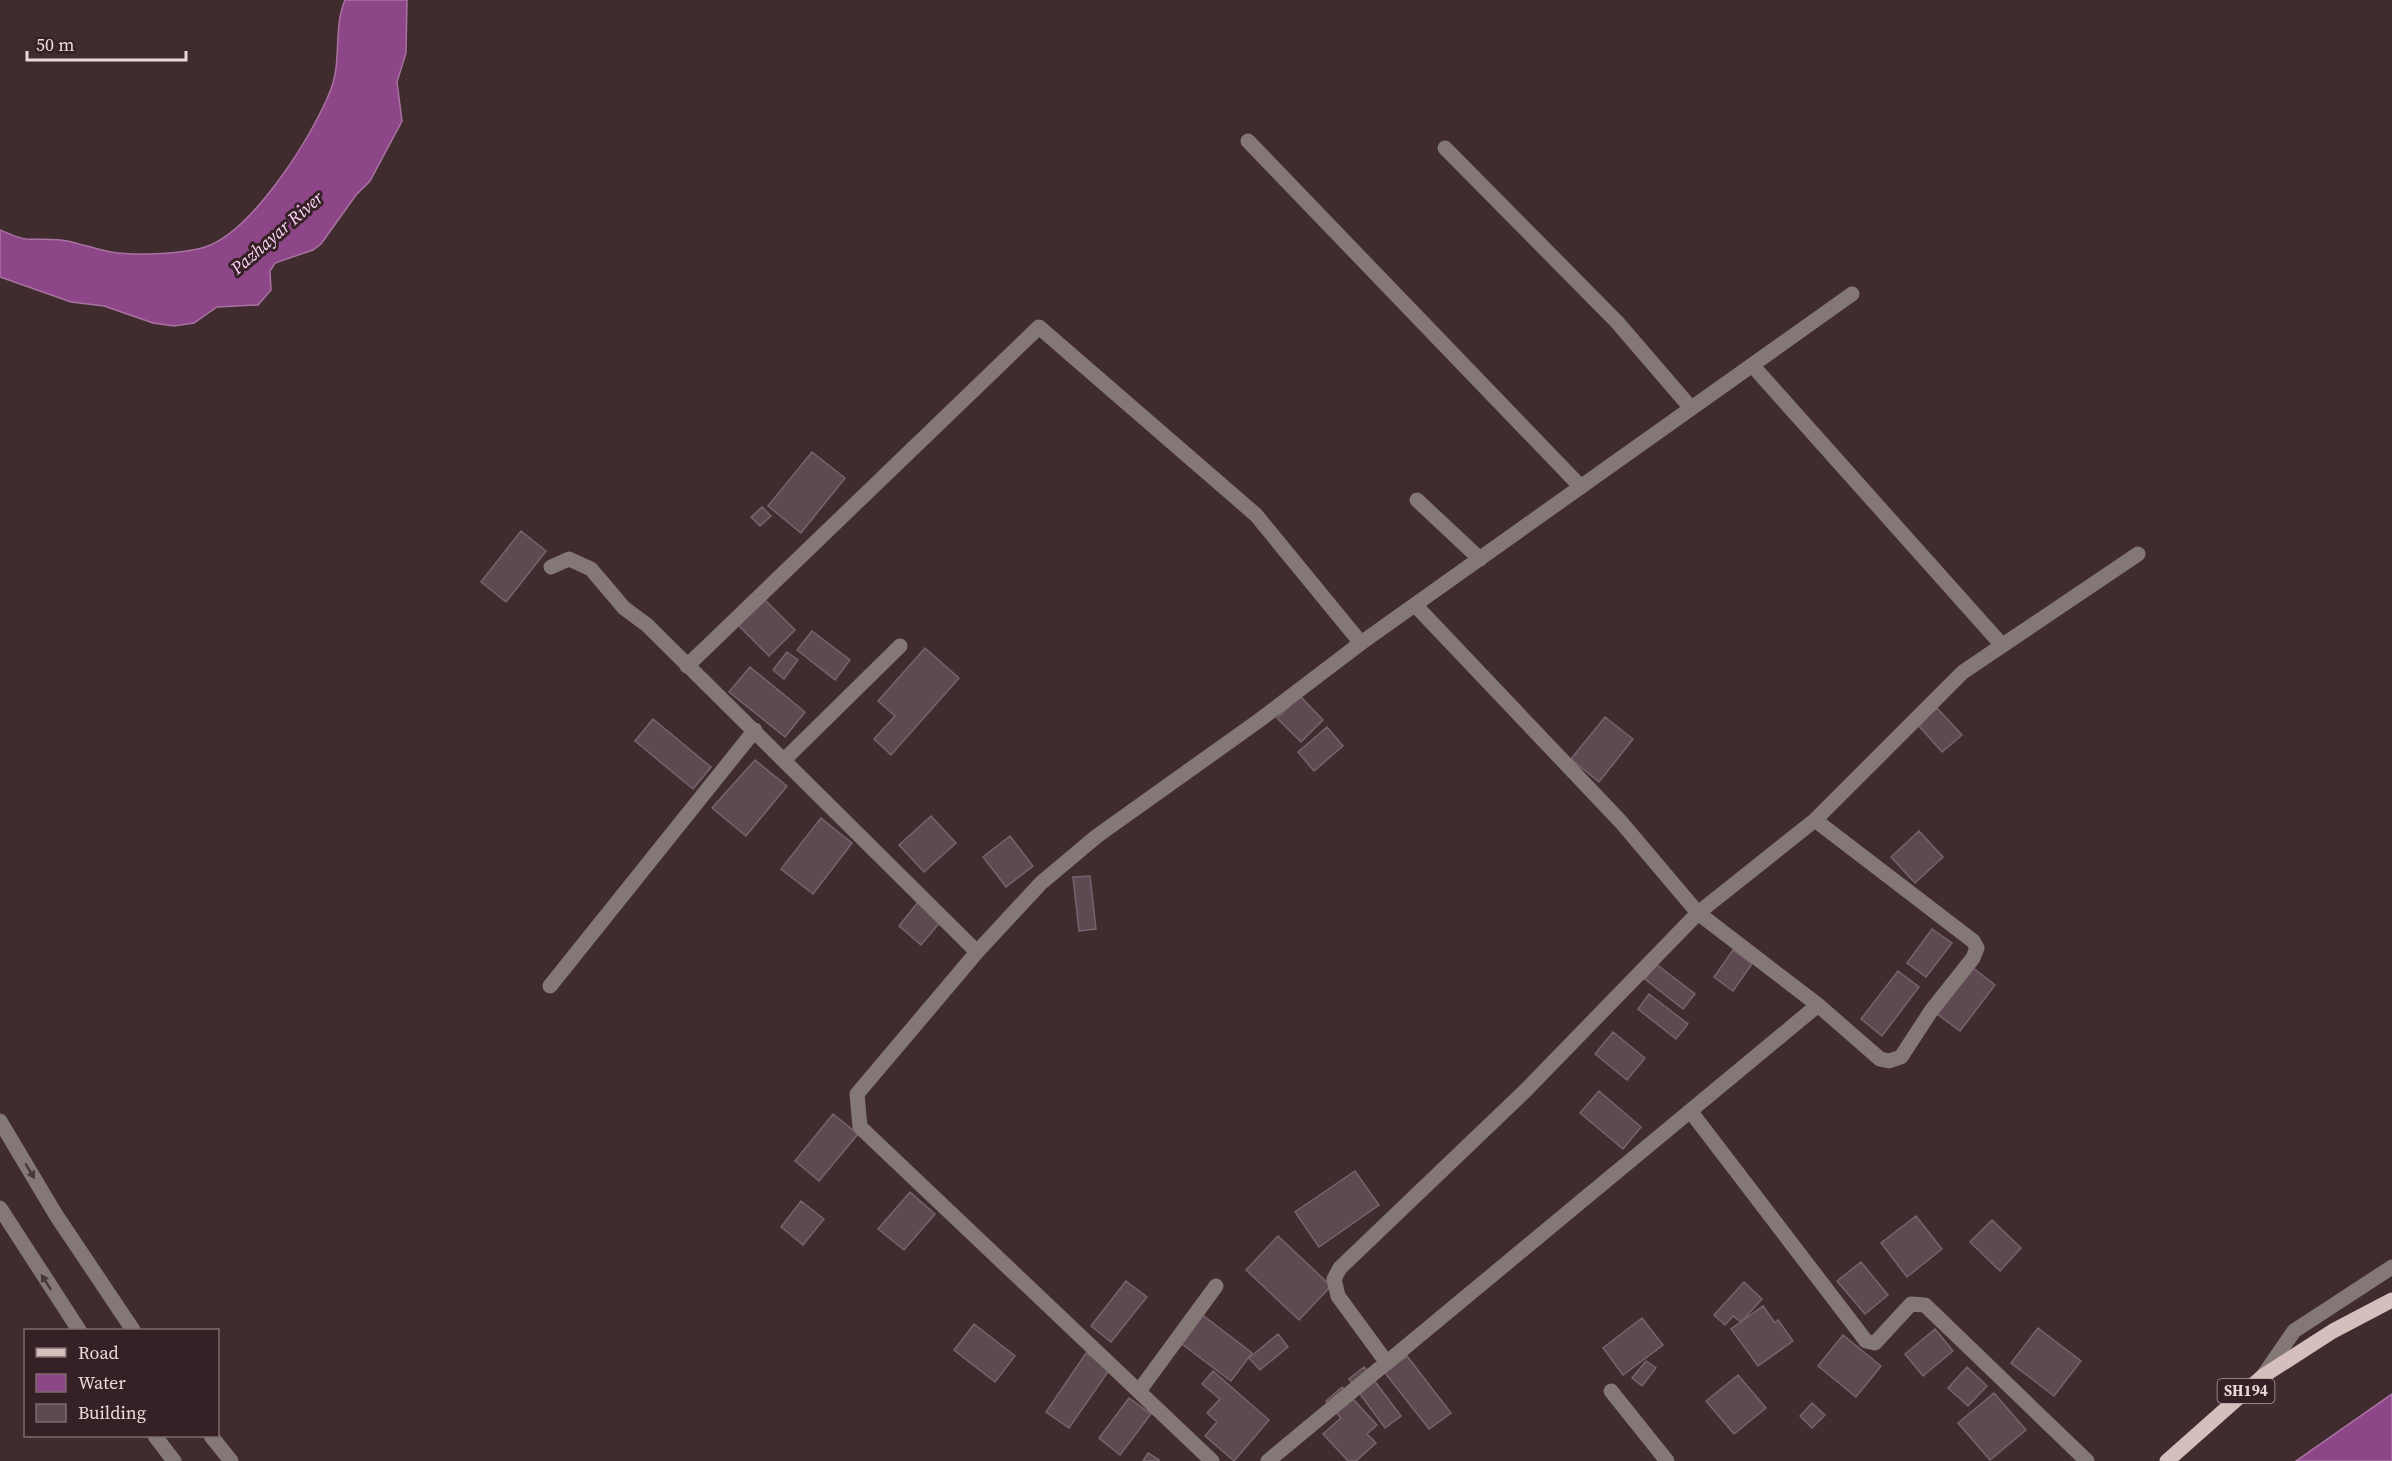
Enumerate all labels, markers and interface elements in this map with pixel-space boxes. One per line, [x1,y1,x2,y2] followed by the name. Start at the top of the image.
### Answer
[27,24,186,62] scale bar
[36,32,74,57] text: 50 m
[224,185,329,281] water label: Pazhayar River
[24,1163,35,1179] one-way arrow
[41,1274,52,1290] one-way arrow
[24,1329,219,1437] legend
[78,1340,119,1365] text: Road
[78,1370,126,1395] text: Water
[2218,1379,2274,1403] road number: SH194
[78,1400,146,1425] text: Building

